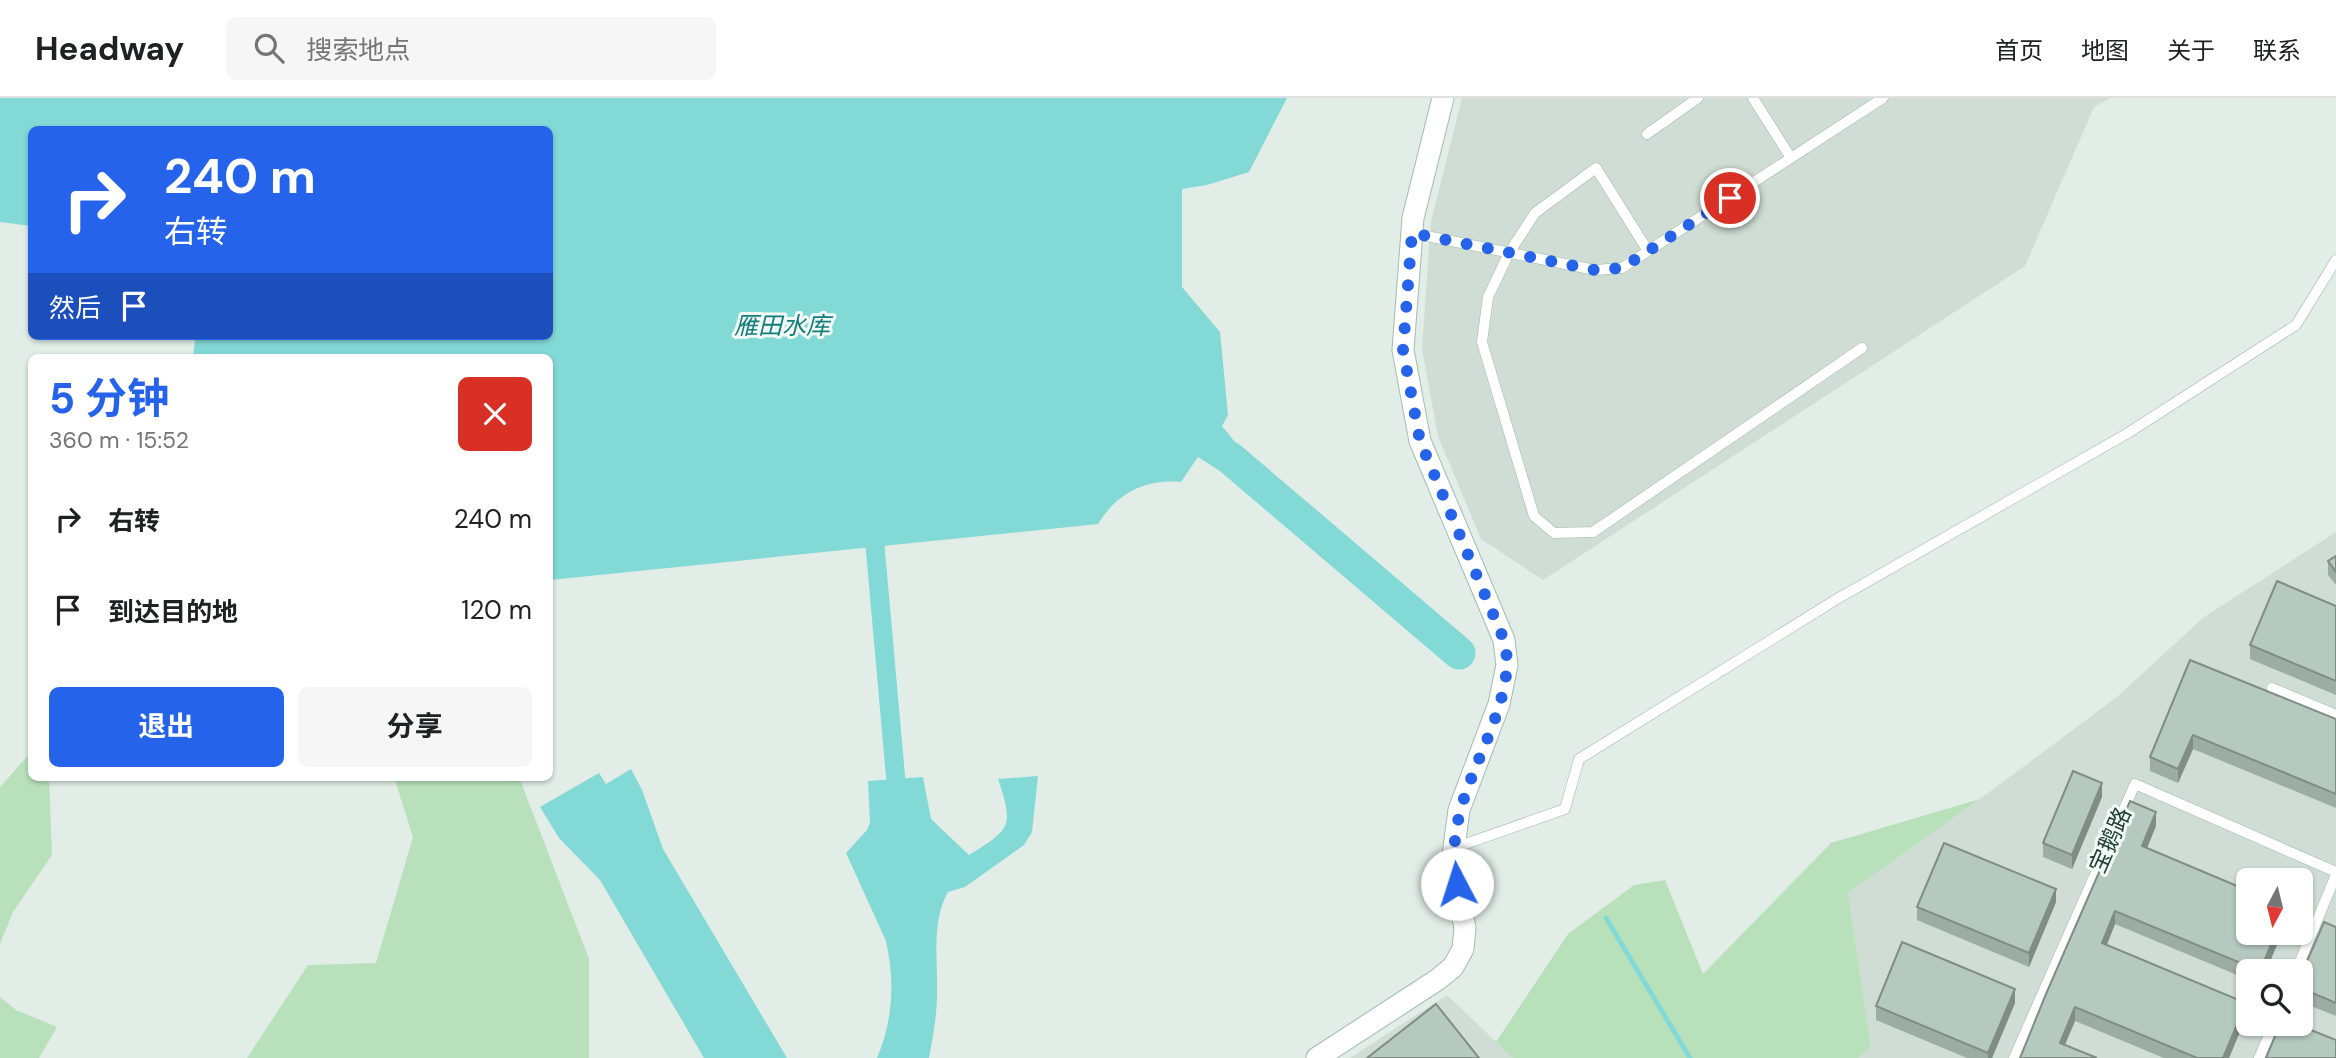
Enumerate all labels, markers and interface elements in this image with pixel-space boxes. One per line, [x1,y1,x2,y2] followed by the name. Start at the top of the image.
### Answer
[226,17,716,80] search box
[35,27,184,70] text: Headway
[250,29,288,67] icon: search
[306,33,410,67] text: 搜索地点
[1995,35,2043,66] text: 首页
[2081,35,2129,66] text: 地图
[2167,35,2215,66] text: 关于
[2253,35,2301,66] text: 联系
[164,144,316,208] text: 240 m
[49,154,140,245] icon: right
[1700,168,1760,228] pin
[1711,179,1749,217] icon: arrive
[164,211,228,253] text: 右转
[115,287,153,325] icon: arrive
[49,291,101,325] text: 然后
[734,310,834,341] water label: 雁田水库
[49,371,169,426] text: 5 分钟
[458,377,532,451] button: close
[49,425,189,455] text: 360 m · 15:52
[49,500,87,538] icon: right
[454,502,532,536] text: 240 m
[108,504,160,538] text: 右转
[49,591,87,629] icon: arrive
[461,593,532,627] text: 120 m
[108,595,238,629] text: 到达目的地
[49,687,284,767] button: 退出
[298,687,532,767] button: 分享
[2082,802,2138,878] street label: 宝鹅路
[1420,847,1494,921] position arrow
[2236,868,2314,945] north arrow
[2236,868,2313,1036] map controls
[2236,959,2313,1036] button: search

